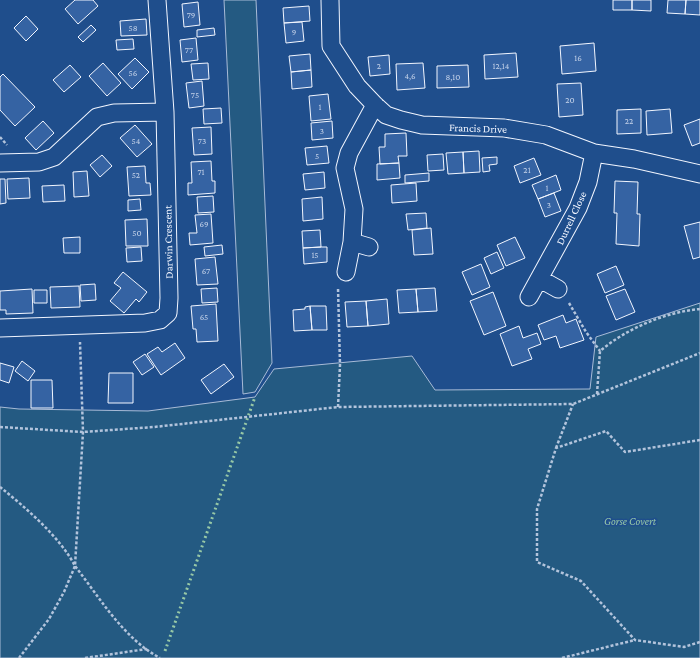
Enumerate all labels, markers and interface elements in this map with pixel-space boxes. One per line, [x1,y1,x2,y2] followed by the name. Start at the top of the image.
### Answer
[187,10,196,20] house number: 79
[128,23,138,33] house number: 58
[292,27,297,37] house number: 9
[185,45,193,55] house number: 77
[574,53,582,63] house number: 16
[377,61,381,71] house number: 2
[493,61,510,71] house number: 12,14
[129,68,138,78] house number: 56
[404,71,416,81] house number: 4,6
[446,72,460,82] house number: 8,10
[191,90,199,100] house number: 75
[565,95,575,105] house number: 20
[319,102,322,112] house number: 1
[625,116,633,126] house number: 22
[449,121,507,135] street label: Francis Drive
[320,126,324,136] house number: 3
[132,136,141,146] house number: 54
[198,136,206,146] house number: 73
[315,151,319,161] house number: 5
[523,165,531,175] house number: 21
[197,167,205,177] house number: 71
[132,170,140,180] house number: 52
[546,183,549,193] house number: 1
[553,189,589,247] street label: Durrell Close
[547,200,551,210] house number: 3
[161,205,175,279] street label: Darwin Crescent
[200,219,209,229] house number: 69
[132,228,142,238] house number: 50
[311,250,319,260] house number: 15
[202,266,210,276] house number: 67
[200,312,208,322] house number: 65
[604,515,657,527] park label: Gorse Covert

